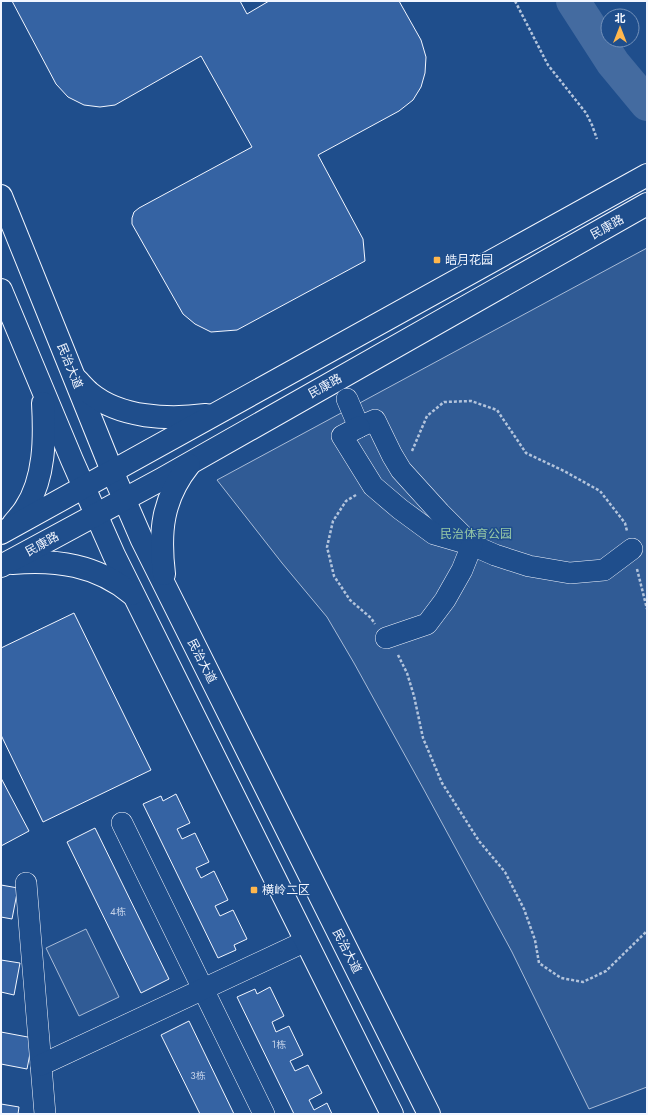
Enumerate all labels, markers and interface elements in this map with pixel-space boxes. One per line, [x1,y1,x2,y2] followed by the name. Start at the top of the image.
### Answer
[600,8,640,48] north arrow
[615,10,626,26] text: 北
[587,210,627,244] street label: 民康路
[445,251,493,269] place label: 皓月花园
[432,255,442,265] marker: 皓月花园
[53,340,87,392] street label: 民治大道
[305,369,345,403] street label: 民康路
[440,525,512,543] park label: 民治体育公园
[22,527,62,561] street label: 民康路
[183,636,221,686] street label: 民治大道
[262,881,310,899] place label: 横岭二区
[249,885,259,895] marker: 横岭二区
[110,904,126,919] house number: 4栋
[328,926,366,976] street label: 民治大道
[272,1037,286,1052] house number: 1栋
[190,1068,206,1083] house number: 3栋

